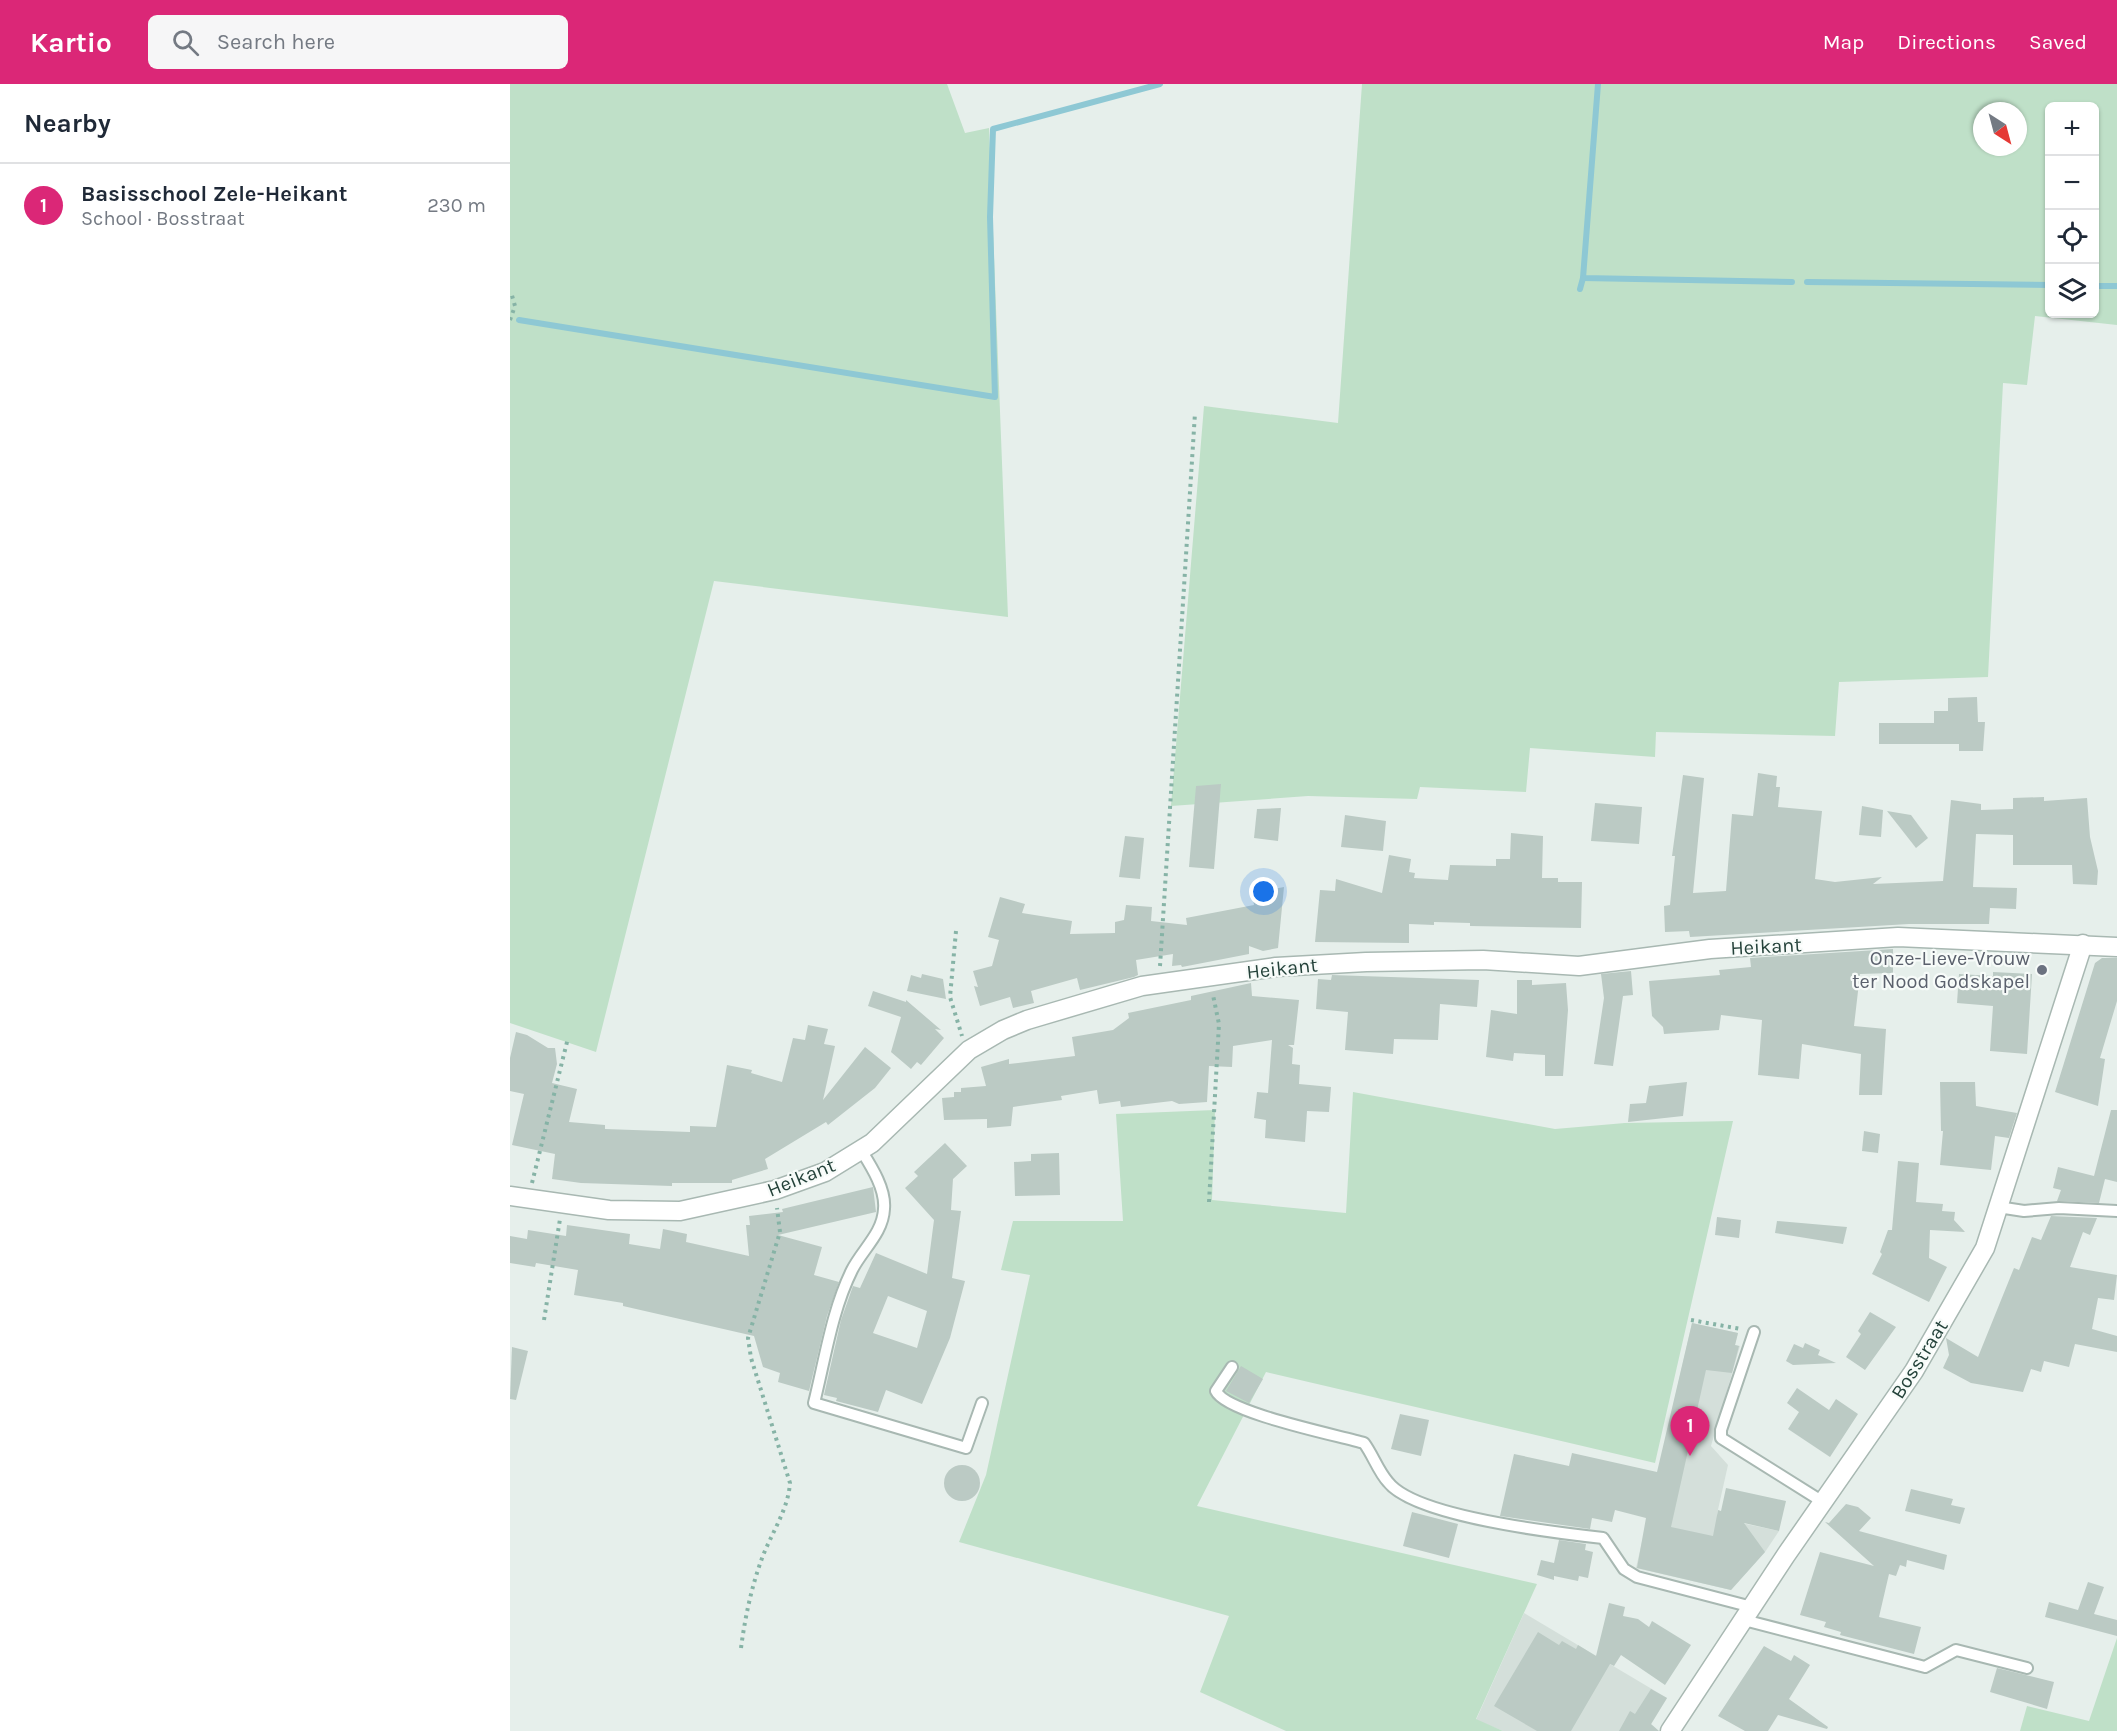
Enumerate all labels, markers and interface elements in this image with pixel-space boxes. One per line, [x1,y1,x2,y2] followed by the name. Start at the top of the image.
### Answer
[148,15,568,69] search box
[30,26,112,59] text: Kartio
[169,26,202,59] icon: search
[217,29,335,55] text: Search here
[1823,30,1864,54] text: Map
[1897,30,1996,54] text: Directions
[2029,30,2087,54] text: Saved
[1973,102,2027,156] north arrow
[2045,102,2099,318] map controls
[2045,102,2099,156] button: +
[24,108,111,139] text: Nearby
[2045,156,2099,210] button: −
[81,181,347,207] text: Basisschool Zele-Heikant
[40,194,47,217] text: 1
[427,194,486,217] text: 230 m
[81,207,245,230] text: School · Bosstraat
[2045,210,2099,264] button: locate
[2045,264,2099,318] button: layers
[1249,877,1278,906] your location
[1730,933,1803,960] street label: Heikant
[1852,947,2031,993] place label: Onze-Lieve-Vrouw ter Nood Godskapel
[1245,953,1319,984] street label: Heikant
[2035,963,2049,977] marker: Onze-Lieve-Vrouw ter Nood Godskapel
[764,1153,839,1202] street label: Heikant
[1886,1315,1953,1403] street label: Bosstraat
[1670,1406,1710,1456] pin: 1

